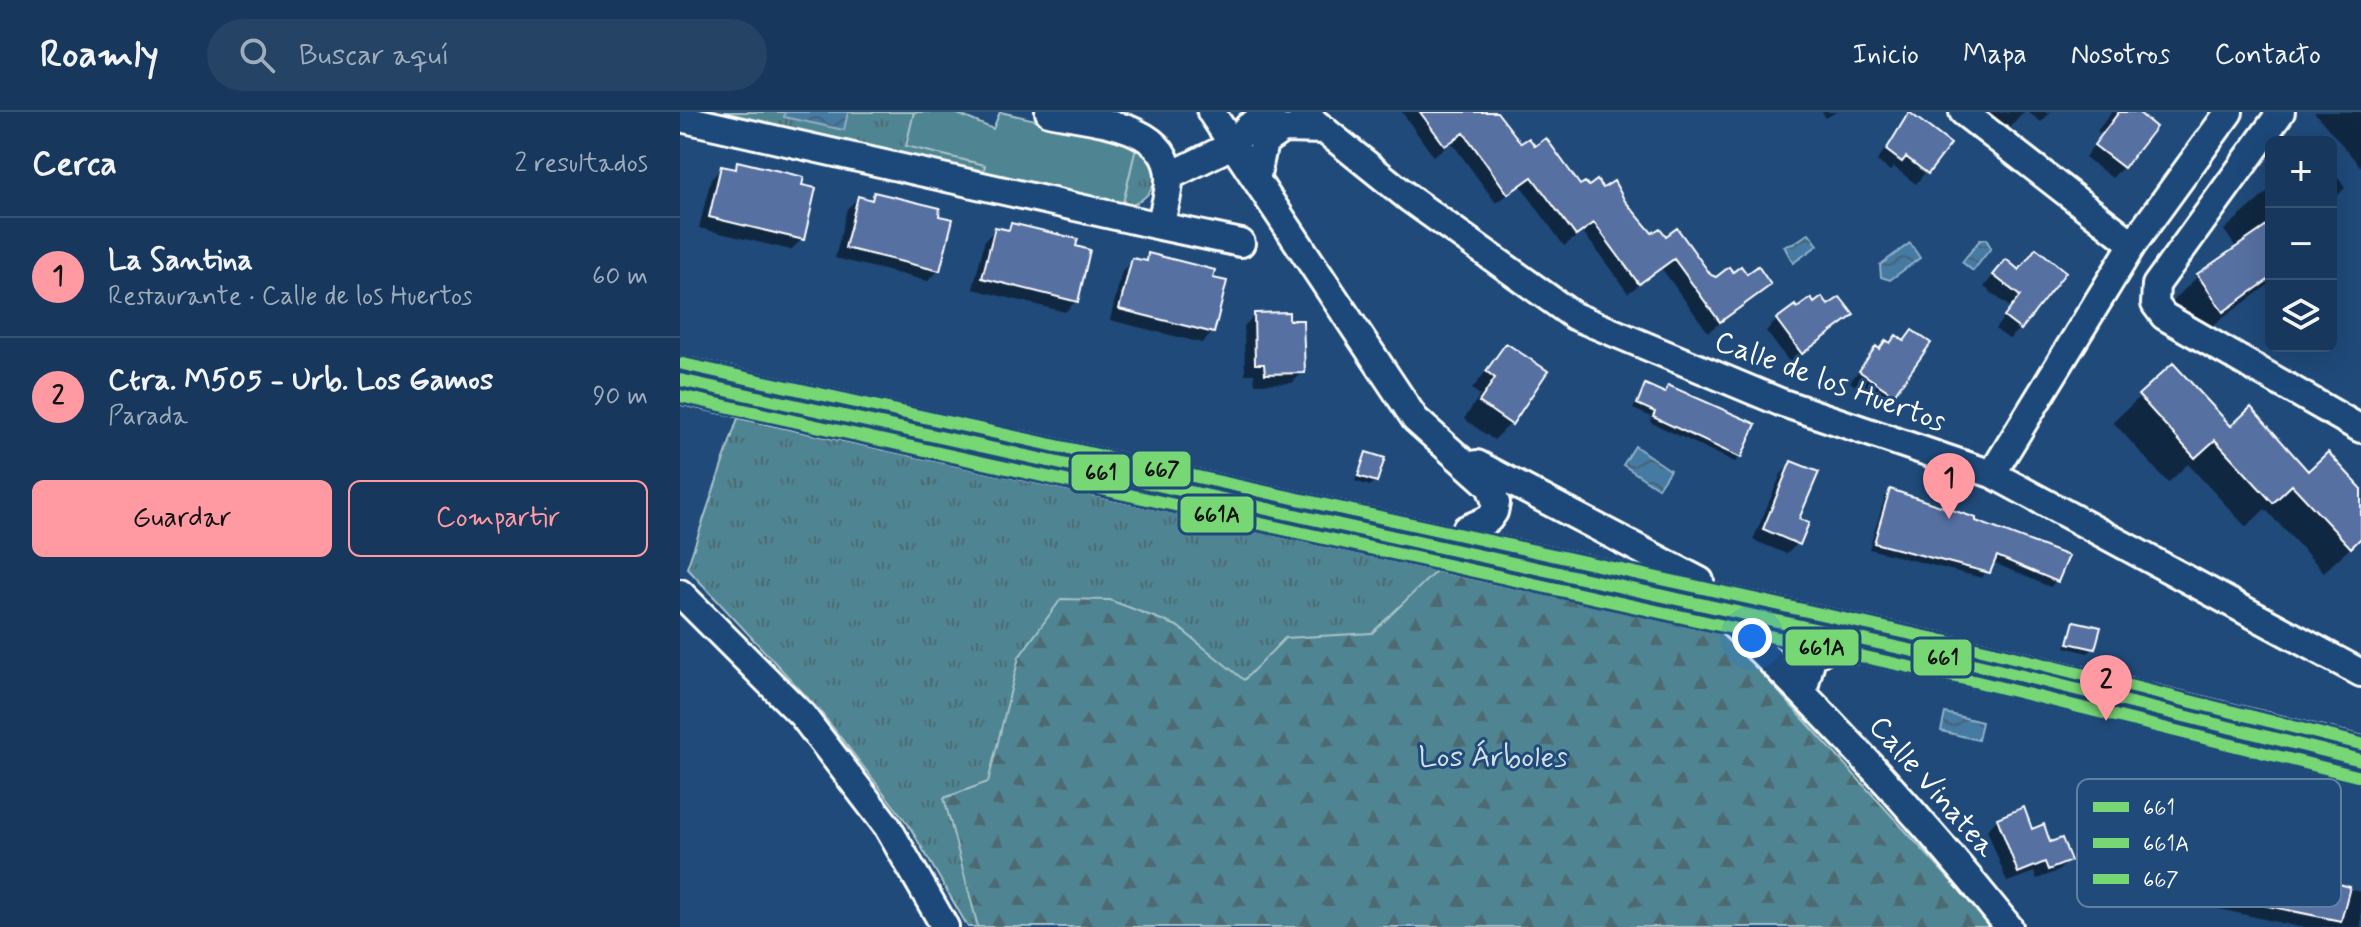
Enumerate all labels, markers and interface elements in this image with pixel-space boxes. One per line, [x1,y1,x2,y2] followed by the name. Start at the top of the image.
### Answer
[207,19,767,91] search box
[40,31,159,80] text: Roamly
[235,33,279,77] icon: search
[299,36,450,75] text: Buscar aquí
[1852,37,1919,74] text: Inicio
[1963,37,2027,74] text: Mapa
[2071,37,2170,74] text: Nosotros
[2214,37,2321,74] text: Contacto
[2265,136,2337,352] map controls
[2265,136,2337,208] button: +
[32,142,117,187] text: Cerca
[515,147,648,181] text: 2 resultados
[2265,208,2337,280] button: −
[108,241,253,280] text: La Santina
[52,260,64,294] text: 1
[592,260,648,294] text: 60 m
[108,280,472,314] text: Restaurante · Calle de los Huertos
[2265,280,2337,352] button: layers
[1709,322,1951,442] street label: Calle de los Huertos
[108,361,493,400] text: Ctra. M505 - Urb. Los Gamos
[52,380,64,414] text: 2
[593,380,648,414] text: 90 m
[108,400,188,434] text: Parada
[1131,450,1192,488] line badge: 667
[1070,453,1131,492] line badge: 661
[1923,453,1975,519] pin: 1
[1144,457,1180,485] text: 667
[1085,460,1117,488] text: 661
[32,480,332,557] button: Guardar
[348,480,648,557] button: Compartir
[1179,495,1255,534] line badge: 661A
[1194,502,1240,530] text: 661A
[1732,618,1772,658] your location
[1784,628,1860,667] line badge: 661A
[1799,635,1845,663] text: 661A
[1912,638,1973,677] line badge: 661
[1927,645,1959,673] text: 661
[2080,655,2132,721] pin: 2
[1860,708,2005,867] street label: Calle Vinatea
[1418,738,1568,777] park label: Los Árboles
[2077,779,2341,907] legend
[2143,795,2175,823] text: 661
[2143,831,2189,859] text: 661A
[2143,867,2179,895] text: 667

